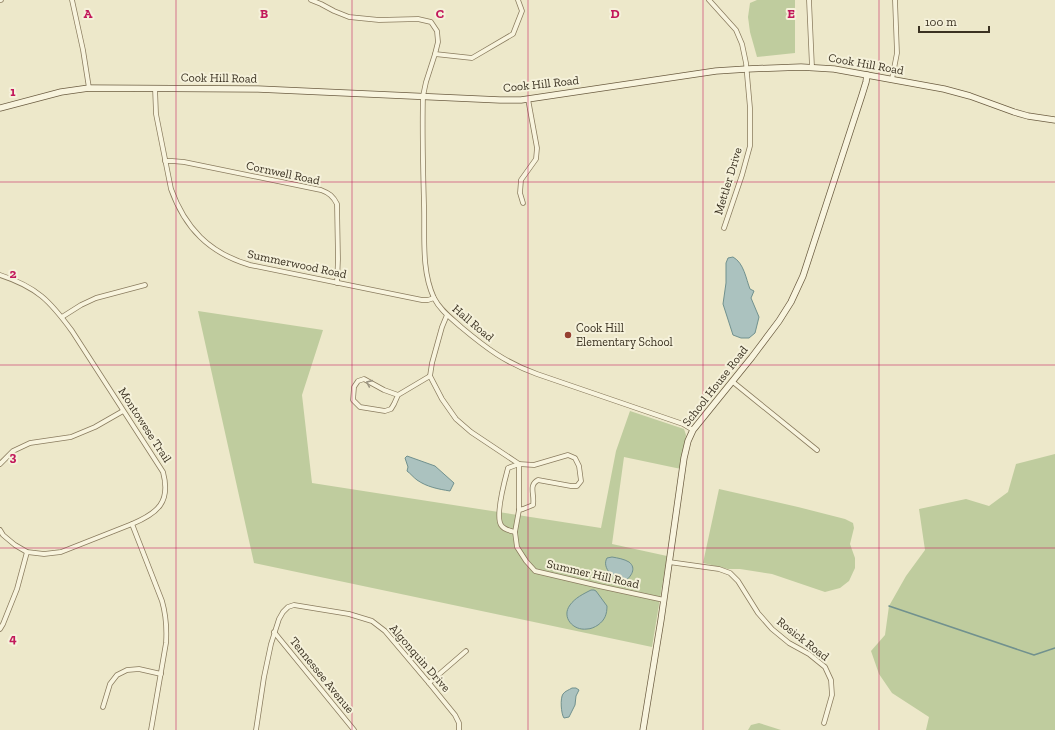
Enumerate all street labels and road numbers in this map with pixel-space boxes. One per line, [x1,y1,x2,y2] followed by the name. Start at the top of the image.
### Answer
[827,50,905,78] street label: Cook Hill Road
[181,70,258,86] street label: Cook Hill Road
[502,73,580,95] street label: Cook Hill Road
[711,145,745,216] street label: Mettler Drive
[245,158,322,188] street label: Cornwell Road
[246,247,348,281] street label: Summerwood Road
[449,302,497,345] street label: Hall Road
[679,343,751,429] street label: School House Road
[116,385,174,465] street label: Montowese Trail
[545,557,641,592] street label: Summer Hill Road
[774,614,832,664] street label: Rosick Road
[387,621,453,695] street label: Algonquin Drive
[287,634,357,716] street label: Tennessee Avenue

